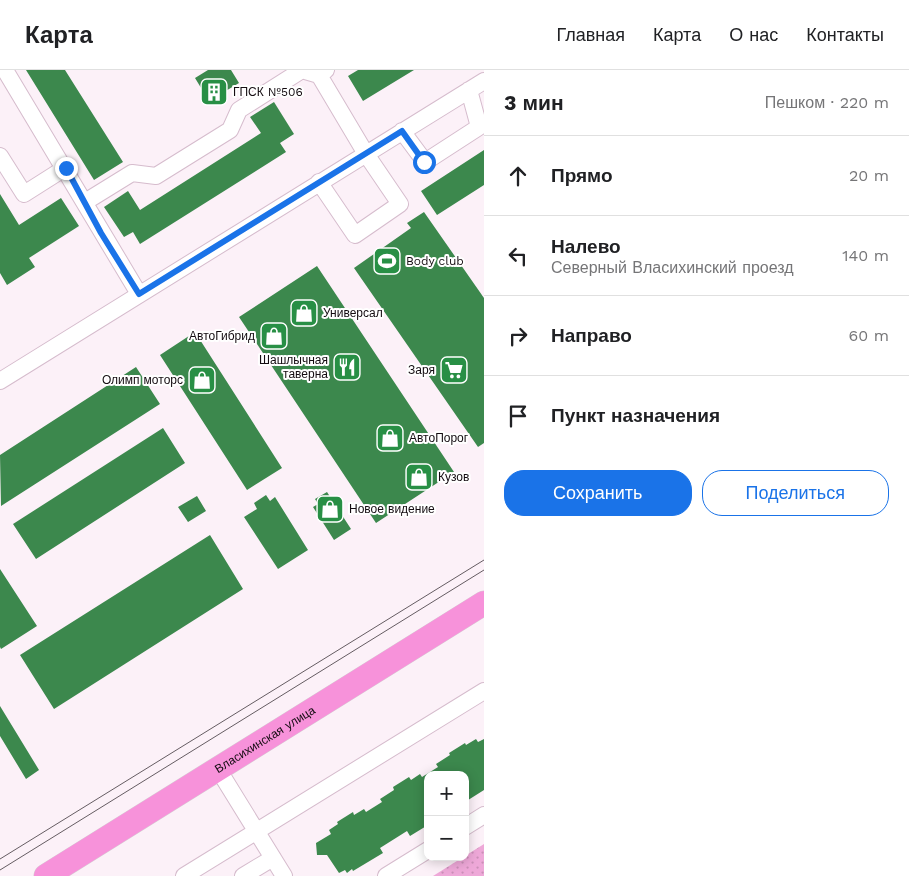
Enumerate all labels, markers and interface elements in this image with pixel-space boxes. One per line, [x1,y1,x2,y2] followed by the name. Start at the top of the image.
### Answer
[25,21,93,49] text: Карта
[556,24,625,45] text: Главная
[653,24,701,45] text: Карта
[729,24,778,45] text: О нас
[806,24,884,45] text: Контакты
[199,77,229,107] building icon: ГПСК №506
[233,85,303,99] place label: ГПСК №506
[504,90,564,115] text: 3 мин
[765,93,889,112] text: Пешком · 220 m
[413,151,436,174] route start
[55,157,78,180] route end
[504,162,532,190] icon: ahead
[551,164,613,187] text: Прямо
[849,166,889,185] text: 20 m
[551,235,621,258] text: Налево
[504,242,532,270] icon: left
[372,246,402,276] sports icon: Body club
[842,246,889,265] text: 140 m
[406,254,464,268] place label: Body club
[551,258,794,277] text: Северный Власихинский проезд
[289,298,319,328] shop icon: Универсал
[323,306,383,320] place label: Универсал
[259,321,289,351] shop icon: АвтоГибрид
[504,322,532,350] icon: right
[551,324,632,347] text: Направо
[849,326,889,345] text: 60 m
[189,329,255,343] place label: АвтоГибрид
[332,352,362,382] restaurant icon: Шашлычная таверна
[259,353,328,381] place label: Шашлычная таверна
[439,355,469,385] supermarket icon: Заря
[408,363,435,377] place label: Заря
[187,365,217,395] shop icon: Олимп моторс
[102,373,183,387] place label: Олимп моторс
[504,402,532,430] icon: arrive
[551,404,720,427] text: Пункт назначения
[375,423,405,453] shop icon: АвтоПорог
[409,431,469,445] place label: АвтоПорог
[404,462,434,492] shop icon: Кузов
[438,470,469,484] place label: Кузов
[504,470,692,516] button: Сохранить
[702,470,889,516] button: Поделиться
[315,494,345,524] shop icon: Новое видение
[349,502,435,516] place label: Новое видение
[212,703,318,776] street label: Власихинская улица
[424,771,469,861] map controls
[424,771,469,816] button: +
[424,816,469,861] button: −

